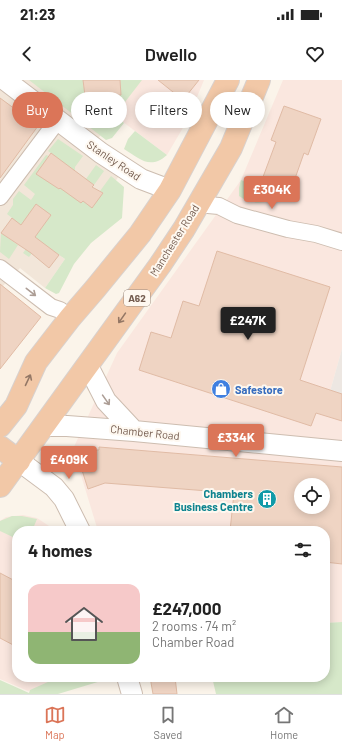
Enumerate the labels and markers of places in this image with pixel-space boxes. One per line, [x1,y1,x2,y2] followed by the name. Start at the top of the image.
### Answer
[244,176,300,210] pin: £304K
[220,307,276,341] pin: £247K
[210,378,232,400] shop icon: Safestore
[235,383,283,396] place label: Safestore
[208,424,264,458] pin: £334K
[41,446,97,480] pin: £409K
[174,487,253,513] place label: Chambers Business Centre
[256,488,278,510] building icon: Chambers Business Centre

